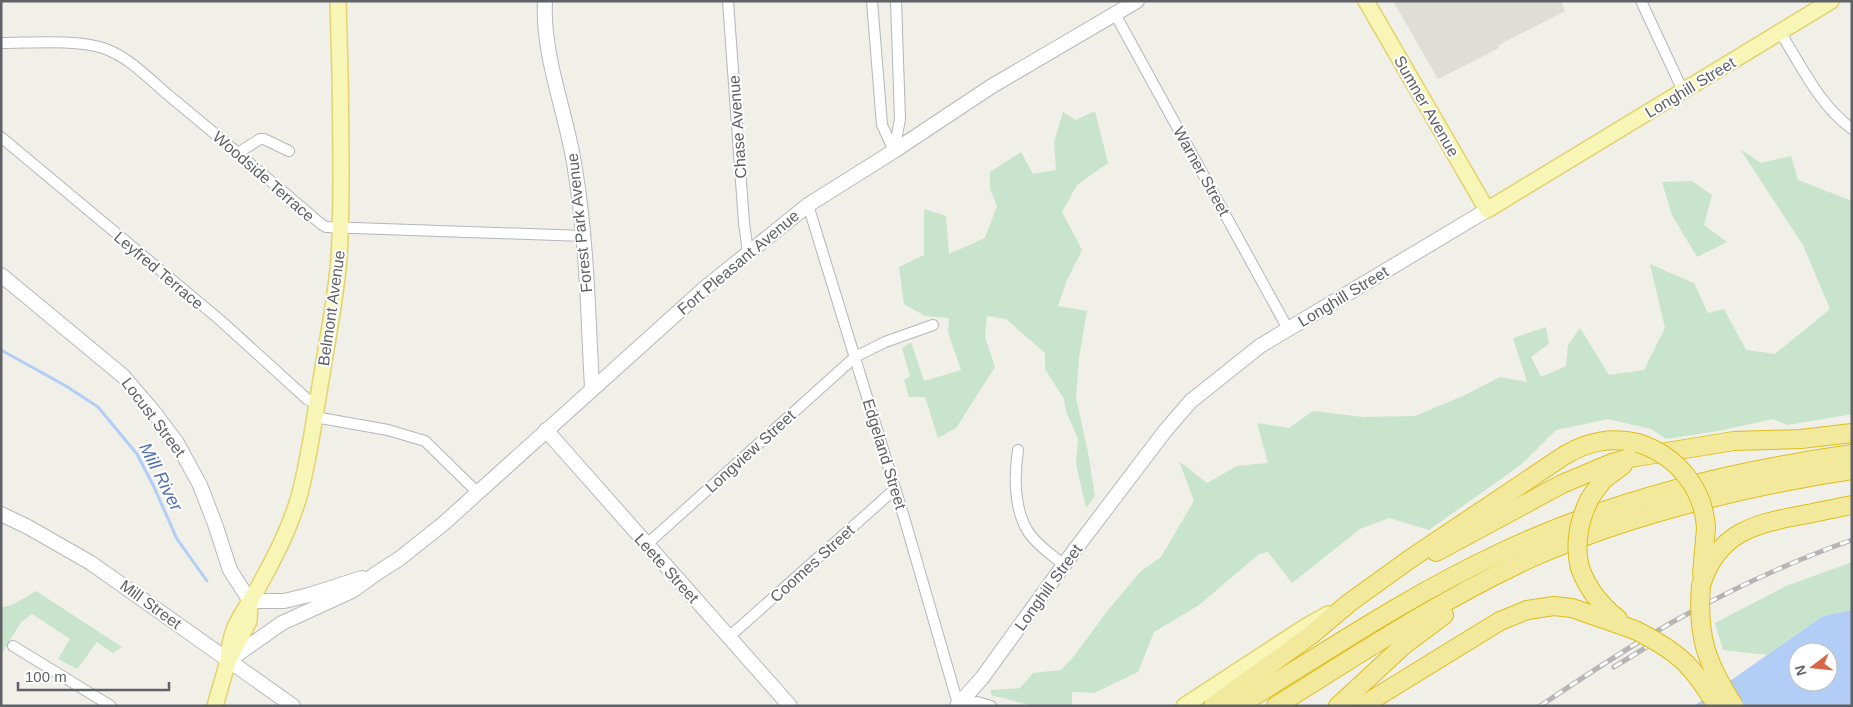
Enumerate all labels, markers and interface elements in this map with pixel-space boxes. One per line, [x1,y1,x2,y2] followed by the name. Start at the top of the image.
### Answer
[1391,53,1462,160] street label: Sumner Avenue
[1642,54,1739,121] street label: Longhill Street
[725,75,750,179] street label: Chase Avenue
[1170,124,1233,219] street label: Warner Street
[210,128,318,225] street label: Woodside Terrace
[564,152,595,294] street label: Forest Park Avenue
[674,207,802,318] street label: Fort Pleasant Avenue
[111,228,207,313] street label: Leyfred Terrace
[315,249,348,367] street label: Belmont Avenue
[1295,263,1392,330] street label: Longhill Street
[118,375,189,461] street label: Locust Street
[860,397,910,512] street label: Edgeland Street
[702,406,799,496] street label: Longview Street
[135,439,187,515] water label: Mill River
[767,521,858,605] street label: Coomes Street
[631,530,702,607] street label: Leete Street
[1011,540,1086,634] street label: Longhill Street
[117,577,185,633] street label: Mill Street
[1788,642,1838,692] north arrow
[18,660,169,692] scale bar
[1791,664,1810,678] text: N
[25,668,67,685] text: 100 m

